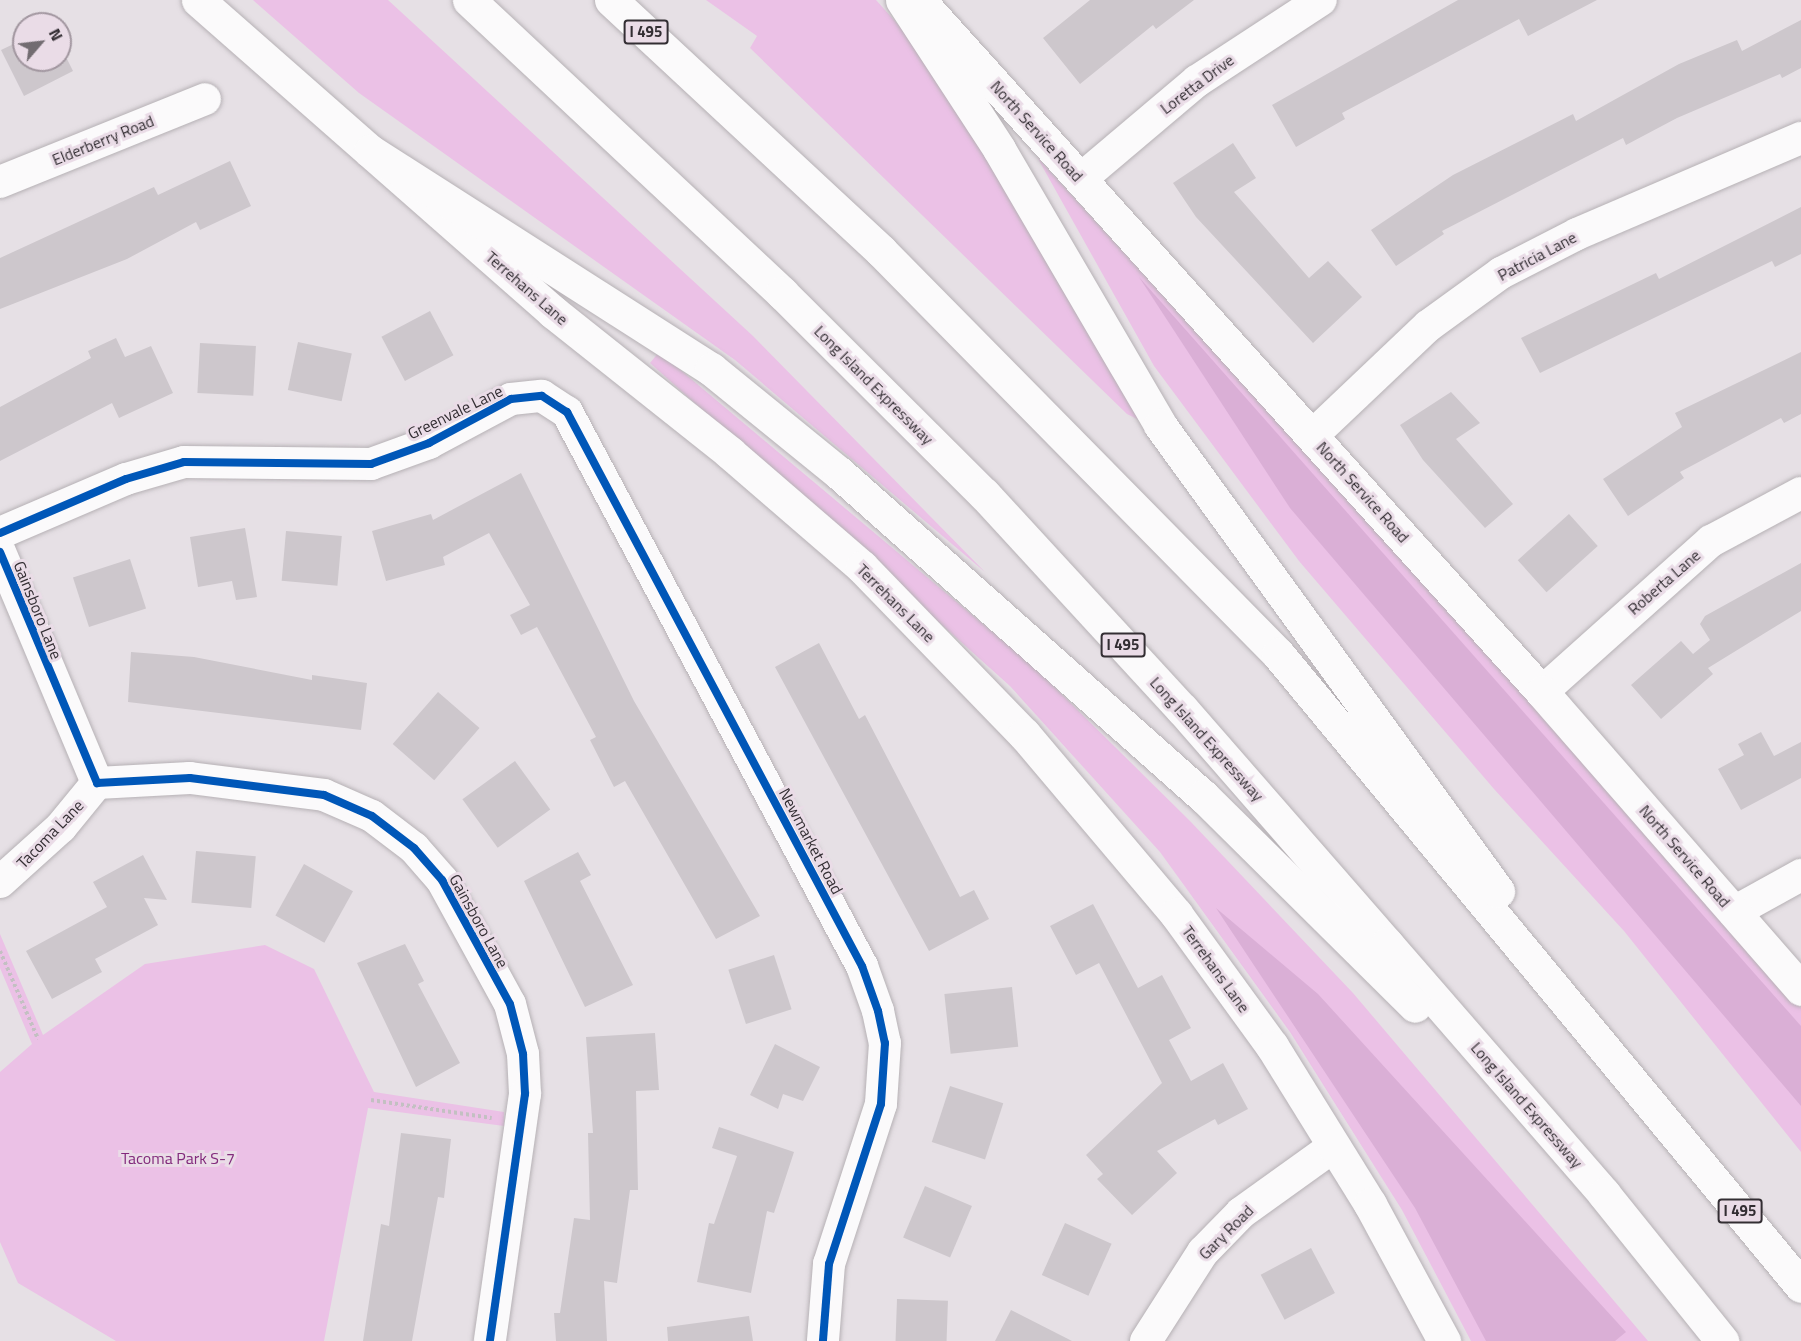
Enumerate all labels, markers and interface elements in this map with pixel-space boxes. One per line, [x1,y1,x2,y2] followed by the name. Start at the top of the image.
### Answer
[12,12,72,72] north arrow
[624,20,668,44] road number: I 495
[43,24,69,45] text: N
[1156,50,1238,118] street label: Loretta Drive
[987,77,1087,185] street label: North Service Road
[49,111,157,169] street label: Elderberry Road
[1494,227,1580,285] street label: Patricia Lane
[482,247,572,329] street label: Terrehans Lane
[810,321,938,449] street label: Long Island Expressway
[404,381,506,443] street label: Greenvale Lane
[1313,438,1413,546] street label: North Service Road
[1624,545,1704,619] street label: Roberta Lane
[10,558,66,662] street label: Gainsboro Lane
[853,560,939,646] street label: Terrehans Lane
[1100,633,1146,657] road number: I 495
[1146,673,1268,805] street label: Long Island Expressway
[775,785,847,897] street label: Newmarket Road
[13,796,87,872] street label: Tacoma Lane
[1635,801,1735,911] street label: North Service Road
[445,871,513,971] street label: Gainsboro Lane
[1178,922,1254,1016] street label: Terrehans Lane
[1467,1038,1587,1172] street label: Long Island Expressway
[121,1148,235,1168] park label: Tacoma Park S-7
[1718,1199,1762,1223] road number: I 495
[1195,1201,1257,1263] street label: Gary Road

